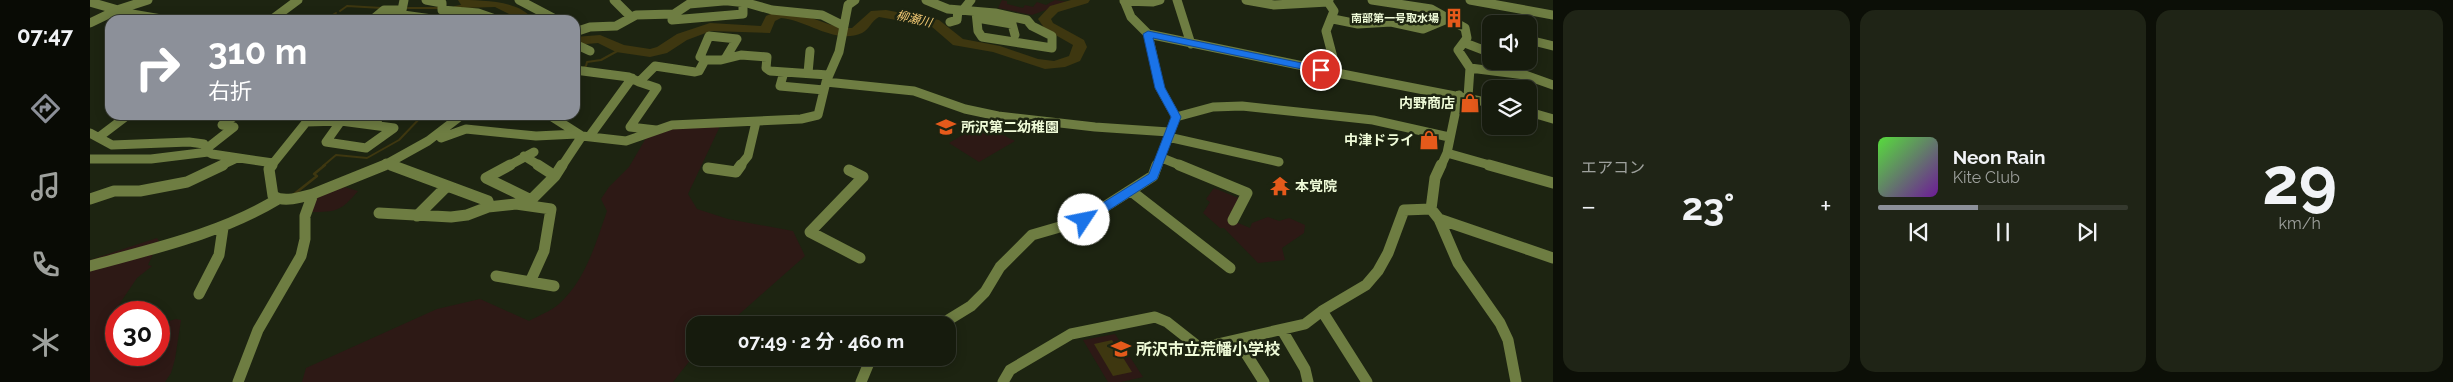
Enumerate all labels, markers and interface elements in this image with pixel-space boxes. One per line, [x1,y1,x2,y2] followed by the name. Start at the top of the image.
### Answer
[1443,7,1465,29] building icon: 南部第一号取水場
[895,8,935,30] water label: 柳瀬川
[1351,12,1439,25] place label: 南部第一号取水場
[1482,15,1537,135] map controls
[1482,15,1537,70] button: sound
[17,22,73,48] text: 07:47
[208,31,307,72] text: 310 m
[125,35,190,100] icon: right
[1300,49,1342,91] pin
[1307,56,1335,84] icon: arrive
[208,78,252,104] text: 右折
[1482,80,1537,135] button: layers
[28,91,63,126] icon: directions
[1459,92,1481,114] shop icon: 内野商店
[1399,95,1455,111] place label: 内野商店
[935,116,957,138] school or university icon: 所沢第二幼稚園
[961,119,1059,135] place label: 所沢第二幼稚園
[1418,129,1440,151] shop icon: 中津ドライ
[1344,132,1414,148] place label: 中津ドライ
[2262,143,2337,219] text: 29
[1953,146,2046,168] text: Neon Rain
[1581,158,1645,177] text: エアコン
[1953,168,2020,187] text: Kite Club
[28,169,63,204] icon: music
[1269,175,1291,197] temple icon: 本覚院
[1295,178,1337,194] place label: 本覚院
[1682,184,1734,229] text: 23°
[1581,190,1596,223] text: −
[1820,190,1832,223] text: +
[1057,193,1109,245] position arrow
[2279,214,2321,233] text: km/h
[1905,218,1933,246] icon: previous
[1989,218,2017,246] icon: pause
[2073,218,2101,246] icon: next
[28,247,63,282] icon: phone
[105,301,170,366] speed limit sign: 30
[28,325,63,360] icon: climate
[738,330,904,352] text: 07:49 · 2 分 · 460 m
[1110,338,1132,360] school or university icon: 所沢市立荒幡小学校
[1136,340,1280,359] place label: 所沢市立荒幡小学校

